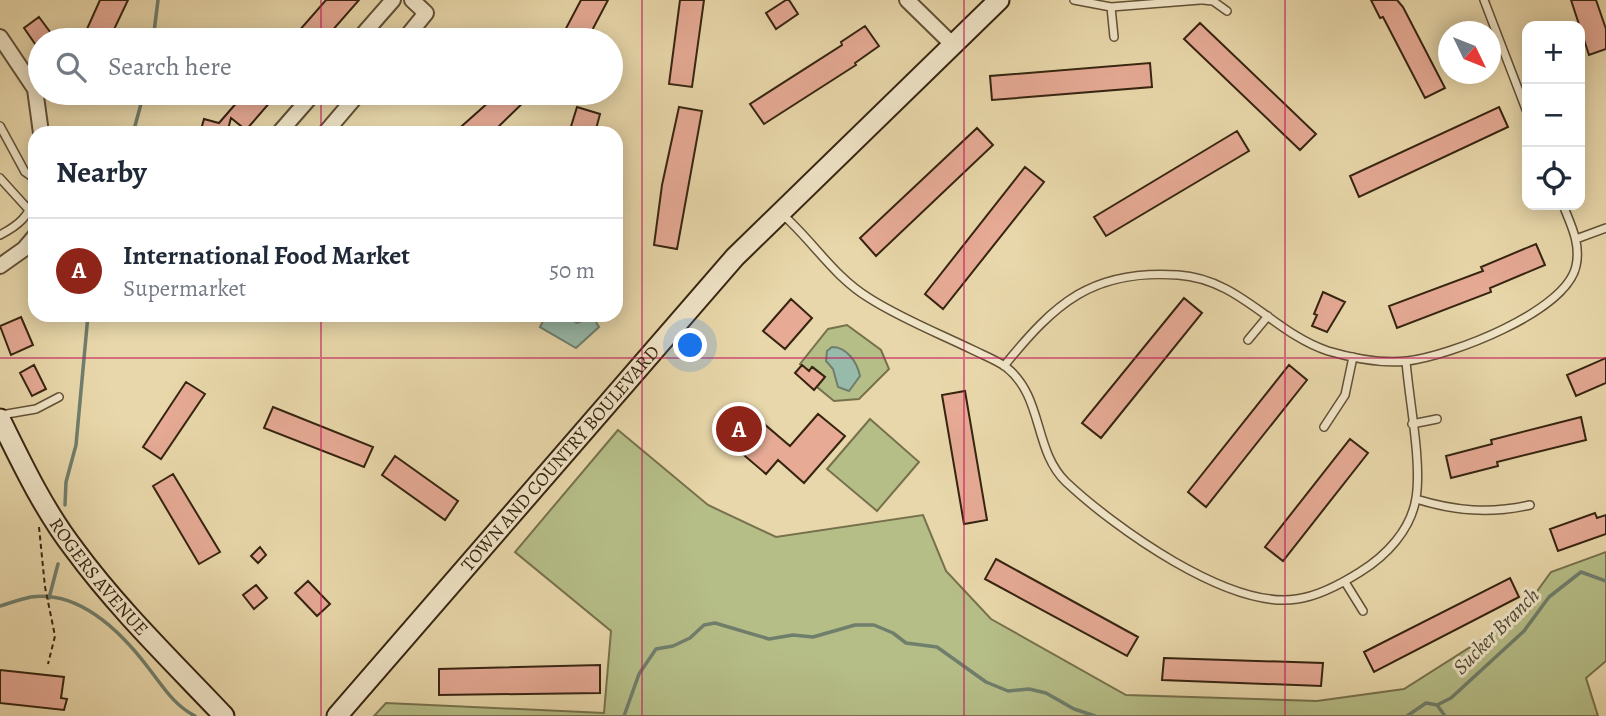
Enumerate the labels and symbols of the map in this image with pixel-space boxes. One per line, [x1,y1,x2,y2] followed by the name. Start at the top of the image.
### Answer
[1438,21,1501,84] north arrow
[673,328,707,362] your location
[455,340,666,577] street label: TOWN AND COUNTRY BOULEVARD
[716,403,762,455] pin: A
[43,513,154,642] street label: ROGERS AVENUE
[1447,582,1545,680] water label: Sucker Branch

